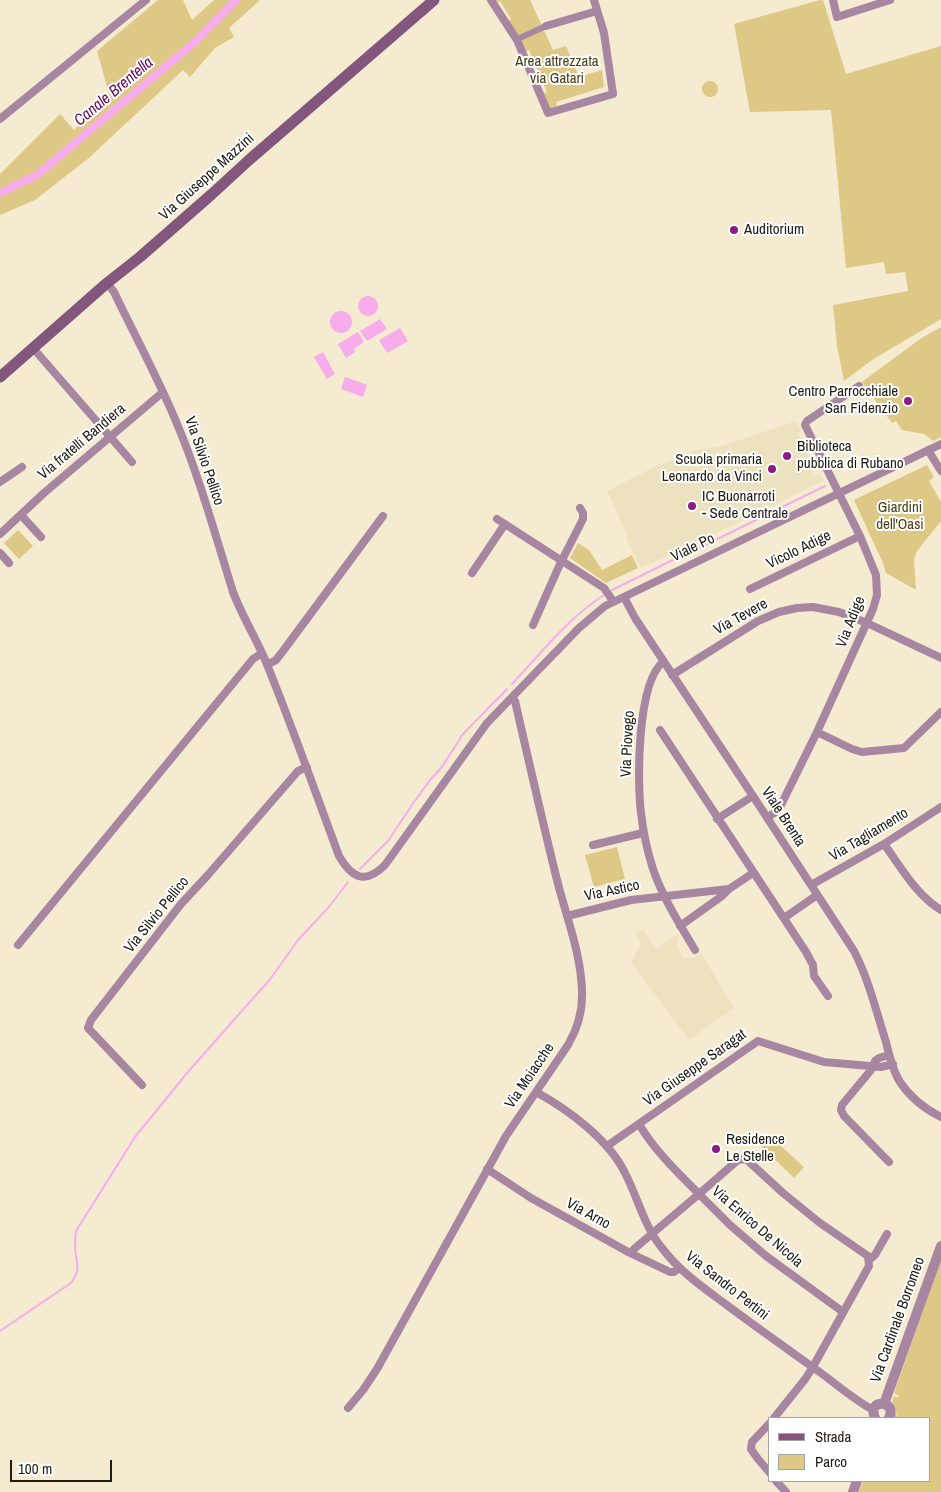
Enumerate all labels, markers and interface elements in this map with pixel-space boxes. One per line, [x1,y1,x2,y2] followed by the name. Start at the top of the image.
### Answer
[71,53,157,131] water label: Canale Brentella
[515,53,599,88] park label: Area attrezzata via Gatari
[156,130,258,224] street label: Via Giuseppe Mazzini
[744,221,804,239] place label: Auditorium
[728,224,740,236] marker: Auditorium
[789,383,898,418] place label: Centro Parrocchiale San Fidenzio
[902,395,914,407] marker: Centro Parrocchiale San Fidenzio
[35,400,129,484] street label: Via fratelli Bandiera
[180,414,228,508] street label: Via Silvio Pellico
[797,438,904,473] place label: Biblioteca pubblica di Rubano
[781,450,793,462] marker: Biblioteca pubblica di Rubano
[662,451,762,486] place label: Scuola primaria Leonardo da Vinci
[766,463,778,475] marker: Scuola primaria Leonardo da Vinci
[702,488,788,523] place label: IC Buonarroti - Sede Centrale
[876,499,924,534] park label: Giardini dell'Oasi
[686,500,698,512] marker: IC Buonarroti - Sede Centrale
[764,527,834,573] street label: Vicolo Adige
[668,530,718,566] street label: Viale Po
[833,594,869,650] street label: Via Adige
[711,595,771,639] street label: Via Tevere
[617,710,639,778] street label: Via Piovego
[757,784,809,850] street label: Viale Brenta
[826,804,912,866] street label: Via Tagliamento
[121,873,193,957] street label: Via Silvio Pellico
[583,876,641,906] street label: Via Astico
[640,1026,750,1110] street label: Via Giuseppe Saragat
[502,1040,558,1112] street label: Via Moiacche
[726,1131,785,1166] place label: Residence Le Stelle
[710,1143,722,1155] marker: Residence Le Stelle
[708,1183,806,1271] street label: Via Enrico De Nicola
[563,1195,613,1233] street label: Via Arno
[682,1248,772,1324] street label: Via Sandro Pertini
[867,1255,929,1385] street label: Via Cardinale Borromeo
[768,1417,931,1482] legend
[815,1426,851,1447] text: Strada
[12,1450,115,1482] scale bar
[815,1451,847,1472] text: Parco
[18,1458,52,1479] text: 100 m

